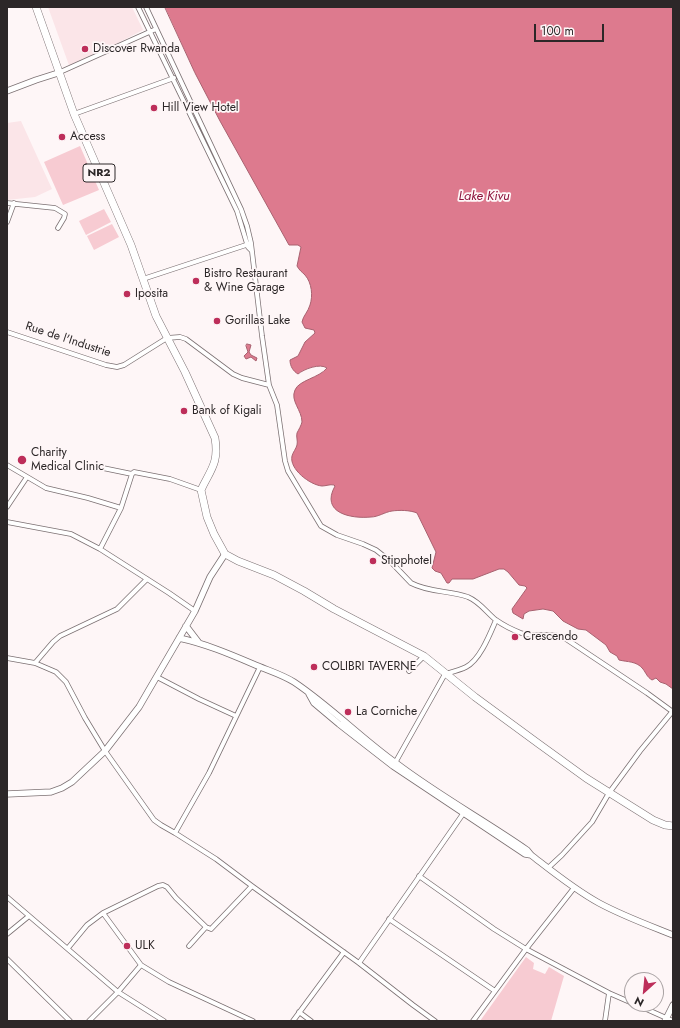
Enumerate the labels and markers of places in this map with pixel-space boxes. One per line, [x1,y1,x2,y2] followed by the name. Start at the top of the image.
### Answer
[93,42,180,56] place label: Discover Rwanda
[80,44,90,54] marker: Discover Rwanda
[162,101,239,115] place label: Hill View Hotel
[149,103,159,113] marker: Hill View Hotel
[70,130,105,144] place label: Access
[57,132,67,142] marker: Access
[204,267,287,295] place label: Bistro Restaurant & Wine Garage
[191,276,201,286] marker: Bistro Restaurant & Wine Garage
[135,287,168,301] place label: Iposita
[122,289,132,299] marker: Iposita
[225,314,290,328] place label: Gorillas Lake
[212,316,222,326] marker: Gorillas Lake
[192,404,262,418] place label: Bank of Kigali
[179,406,189,416] marker: Bank of Kigali
[31,446,104,474] place label: Charity Medical Clinic
[16,454,28,466] marker: Charity Medical Clinic
[381,554,432,568] place label: Stipphotel
[368,556,378,566] marker: Stipphotel
[523,630,578,644] place label: Crescendo
[510,632,520,642] marker: Crescendo
[322,660,416,674] place label: COLIBRI TAVERNE
[309,662,319,672] marker: COLIBRI TAVERNE
[356,705,417,719] place label: La Corniche
[343,707,353,717] marker: La Corniche
[135,939,155,953] place label: ULK
[122,941,132,951] marker: ULK

